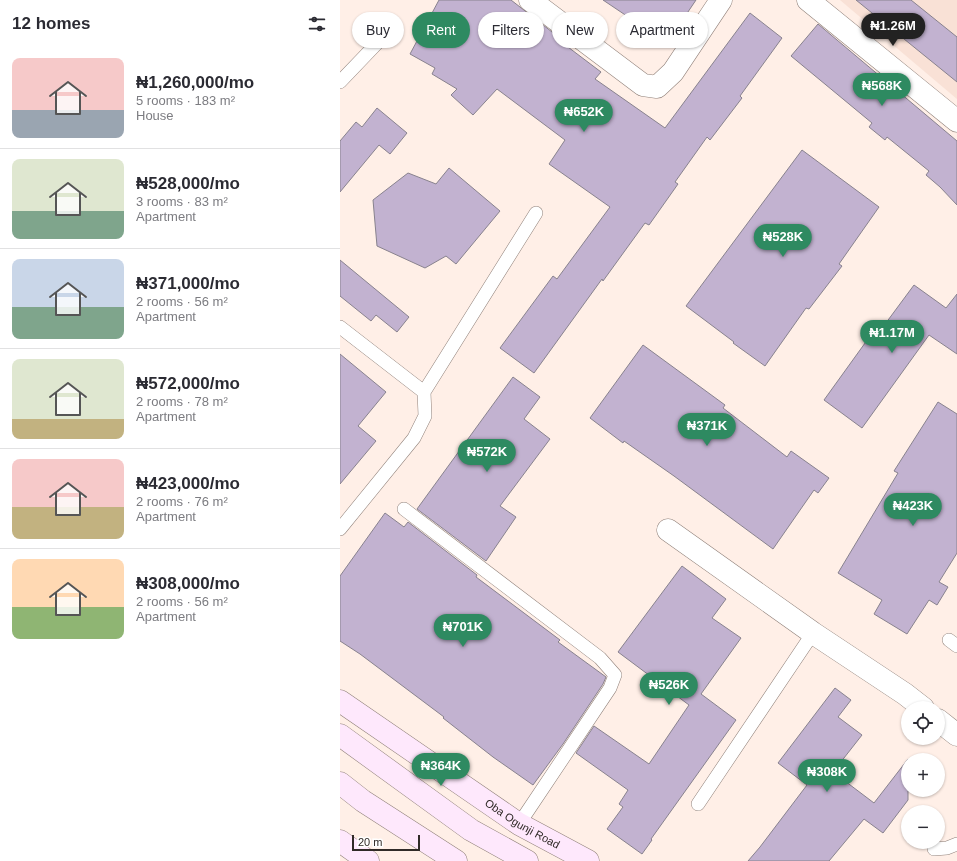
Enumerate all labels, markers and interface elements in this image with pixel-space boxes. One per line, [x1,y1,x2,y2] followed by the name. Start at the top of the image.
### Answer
[352,12,404,48] chip: Buy
[412,12,470,48] chip: Rent
[478,12,544,48] chip: Filters
[552,12,608,48] chip: New
[616,12,708,48] chip: Apartment
[306,13,328,35] icon: filters
[860,13,926,47] pin: ₦1.26M
[12,14,90,33] text: 12 homes
[870,18,916,33] text: ₦1.26M
[136,73,254,92] text: ₦1,260,000/mo
[854,73,910,107] pin: ₦568K
[44,74,92,122] icon: home
[862,78,902,93] text: ₦568K
[136,93,235,108] text: 5 rooms · 183 m²
[556,99,612,133] pin: ₦652K
[564,104,604,119] text: ₦652K
[136,108,174,123] text: House
[136,174,240,193] text: ₦528,000/mo
[44,175,92,223] icon: home
[136,194,228,209] text: 3 rooms · 83 m²
[136,209,196,224] text: Apartment
[755,224,811,258] pin: ₦528K
[763,229,803,244] text: ₦528K
[136,274,240,293] text: ₦371,000/mo
[44,275,92,323] icon: home
[136,294,228,309] text: 2 rooms · 56 m²
[136,309,196,324] text: Apartment
[859,320,925,354] pin: ₦1.17M
[869,325,915,340] text: ₦1.17M
[136,374,240,393] text: ₦572,000/mo
[44,375,92,423] icon: home
[136,394,228,409] text: 2 rooms · 78 m²
[136,409,196,424] text: Apartment
[679,413,735,447] pin: ₦371K
[687,418,727,433] text: ₦371K
[459,439,515,473] pin: ₦572K
[467,444,507,459] text: ₦572K
[136,474,240,493] text: ₦423,000/mo
[44,475,92,523] icon: home
[885,493,941,527] pin: ₦423K
[136,494,228,509] text: 2 rooms · 76 m²
[893,498,933,513] text: ₦423K
[136,509,196,524] text: Apartment
[136,574,240,593] text: ₦308,000/mo
[44,575,92,623] icon: home
[136,594,228,609] text: 2 rooms · 56 m²
[136,609,196,624] text: Apartment
[435,614,491,648] pin: ₦701K
[443,619,483,634] text: ₦701K
[641,672,697,706] pin: ₦526K
[649,677,689,692] text: ₦526K
[901,701,945,849] map controls
[901,701,945,745] button: locate
[413,753,469,787] pin: ₦364K
[901,753,945,797] button: +
[421,758,461,773] text: ₦364K
[799,759,855,793] pin: ₦308K
[807,764,847,779] text: ₦308K
[483,797,562,851] street label: Oba Ogunji Road
[901,805,945,849] button: −
[352,833,420,852] scale bar
[358,836,382,848] text: 20 m

